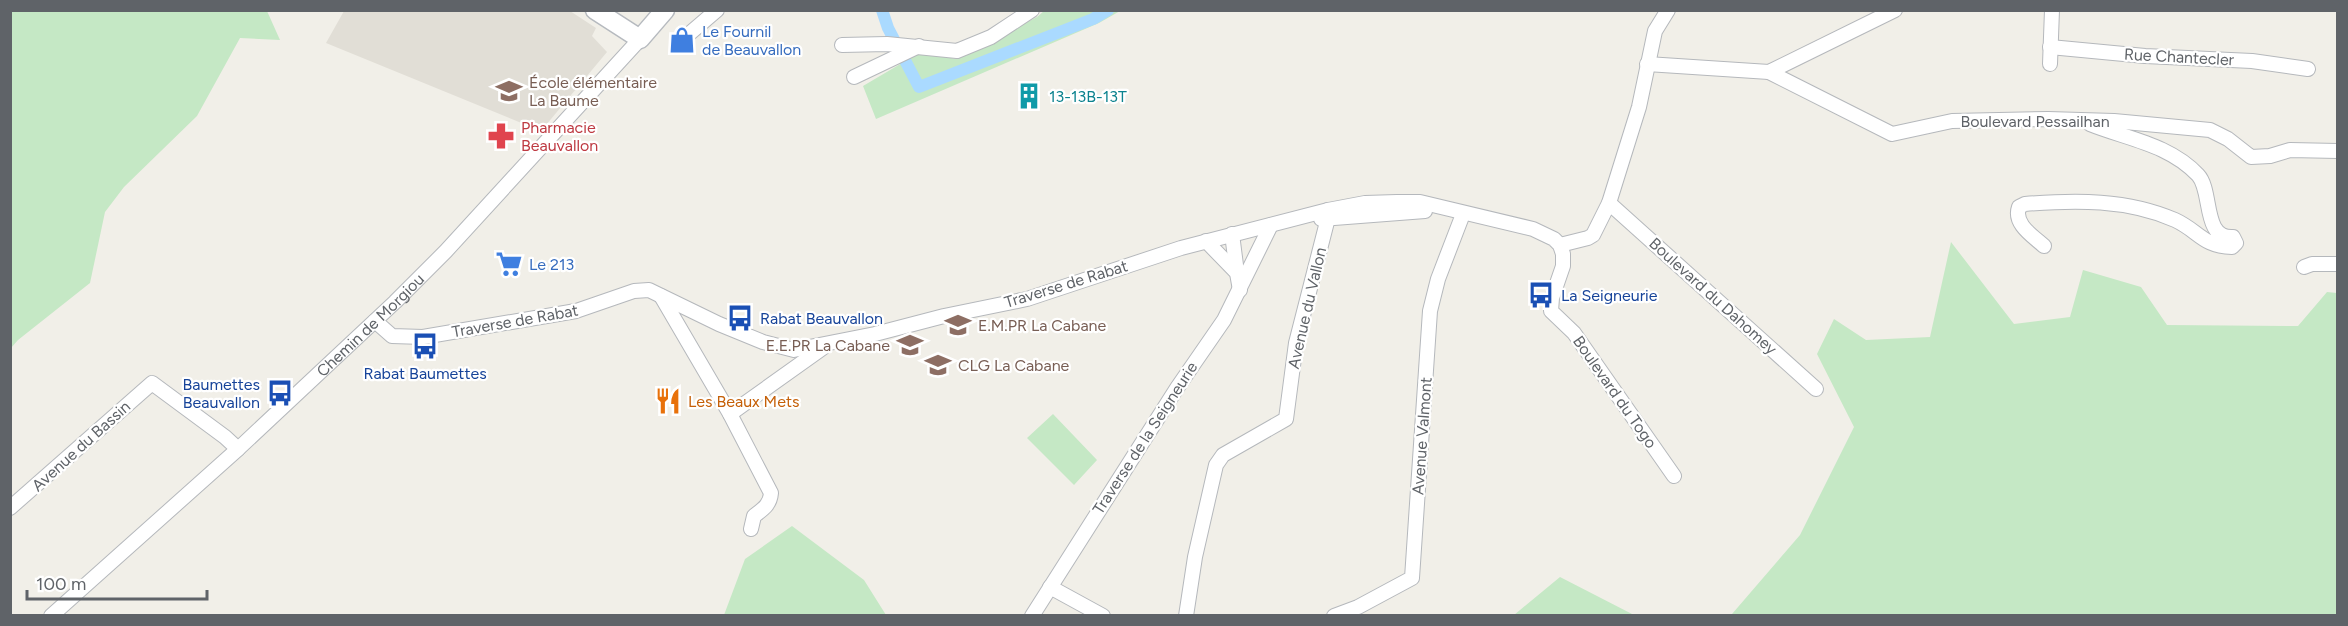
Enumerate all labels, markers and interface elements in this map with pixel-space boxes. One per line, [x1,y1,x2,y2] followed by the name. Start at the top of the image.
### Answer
[702,22,801,59] place label: Le Fournil de Beauvallon
[667,25,697,55] shop icon: Le Fournil de Beauvallon
[2123,45,2235,69] street label: Rue Chantecler
[529,73,657,110] place label: École élémentaire La Baume
[494,76,524,106] school or university icon: École élémentaire La Baume
[1014,81,1044,111] building icon: 13-13B-13T
[1049,87,1127,106] place label: 13-13B-13T
[1960,112,2110,131] street label: Boulevard Pessailhan
[521,118,598,155] place label: Pharmacie Beauvallon
[486,121,516,151] pharmacy icon: Pharmacie Beauvallon
[1645,234,1781,359] street label: Boulevard du Dahomey
[1284,245,1330,371] street label: Avenue du Vallon
[494,249,524,279] supermarket icon: Le 213
[529,255,574,274] place label: Le 213
[1002,256,1130,312] street label: Traverse de Rabat
[312,269,428,380] street label: Chemin de Morgiou
[1526,280,1556,310] bus stop icon: La Seigneurie
[1561,286,1658,305] place label: La Seigneurie
[450,301,580,341] street label: Traverse de Rabat
[725,303,755,333] bus stop icon: Rabat Beauvallon
[760,309,883,328] place label: Rabat Beauvallon
[943,310,973,340] school or university icon: E.M.PR La Cabane
[978,316,1106,335] place label: E.M.PR La Cabane
[895,330,925,360] school or university icon: E.E.PR La Cabane
[410,331,440,361] bus stop icon: Rabat Baumettes
[1569,332,1661,452] street label: Boulevard du Togo
[766,336,890,355] place label: E.E.PR La Cabane
[923,350,953,380] school or university icon: CLG La Cabane
[958,356,1070,375] place label: CLG La Cabane
[1089,358,1202,518] street label: Traverse de la Seigneurie
[363,364,487,383] place label: Rabat Baumettes
[183,375,260,412] place label: Baumettes Beauvallon
[1408,376,1436,496] street label: Avenue Valmont
[265,378,295,408] bus stop icon: Baumettes Beauvallon
[653,386,683,416] restaurant icon: Les Beaux Mets
[688,392,799,411] place label: Les Beaux Mets
[28,397,134,495] street label: Avenue du Bassin
[27,563,207,601] scale bar
[36,573,86,595] text: 100 m

